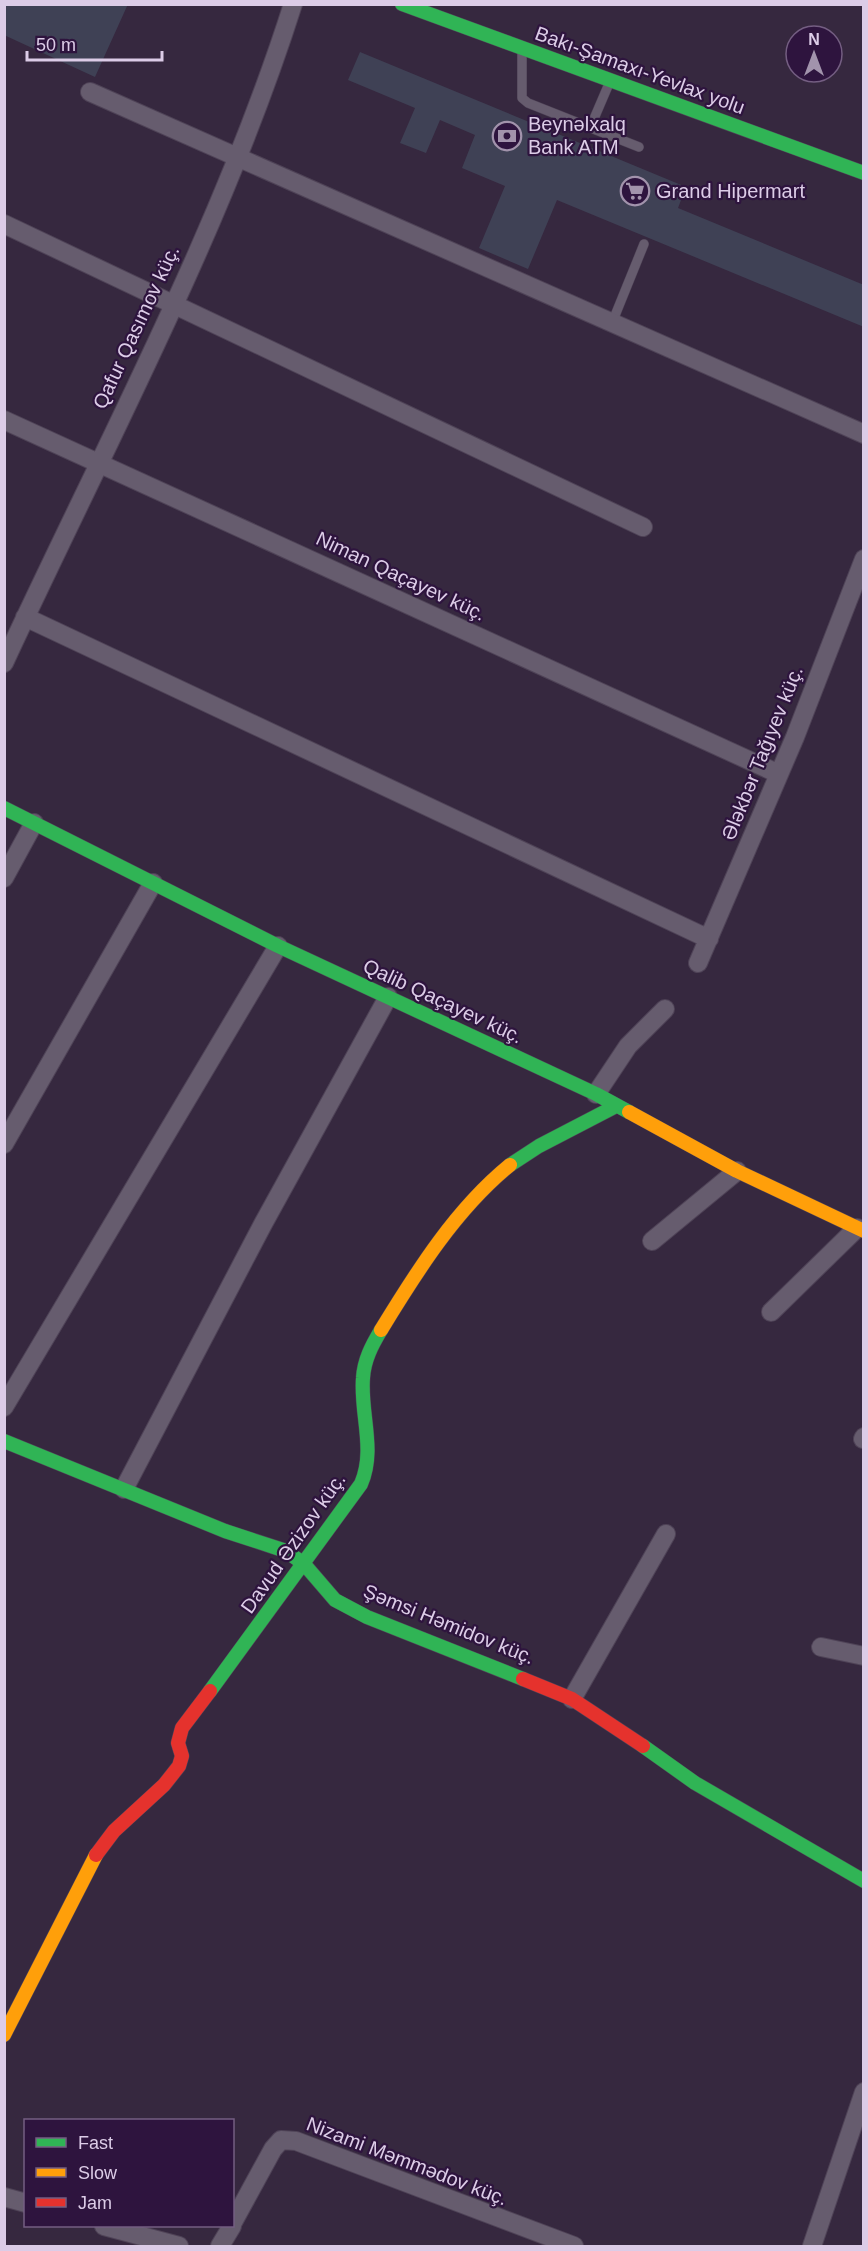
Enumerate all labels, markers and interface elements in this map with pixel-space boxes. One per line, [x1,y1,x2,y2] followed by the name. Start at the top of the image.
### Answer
[532,22,748,118] street label: Bakı-Şamaxı-Yevlax yolu
[27,24,162,62] scale bar
[784,24,844,84] north arrow
[808,31,820,48] text: N
[36,35,76,55] text: 50 m
[528,113,626,158] place label: Beynəlxalq Bank ATM
[491,120,523,152] bank icon: Beynəlxalq Bank ATM
[619,175,651,207] supermarket icon: Grand Hipermart
[656,180,805,202] place label: Grand Hipermart
[88,242,184,412] street label: Qafur Qasımov küç.
[313,527,489,625] street label: Niman Qaçayev küç.
[717,663,807,843] street label: Ələkbər Tağıyev küç.
[360,954,526,1048] street label: Qalib Qaçayev küç.
[236,1469,350,1617] street label: Davud Əzizov küç.
[360,1580,538,1668] street label: Şəmsi Həmidov küç.
[303,2112,511,2210] street label: Nizami Məmmədov küç.
[24,2119,234,2227] legend
[78,2133,113,2153] text: Fast
[78,2163,118,2183] text: Slow
[78,2193,112,2213] text: Jam

